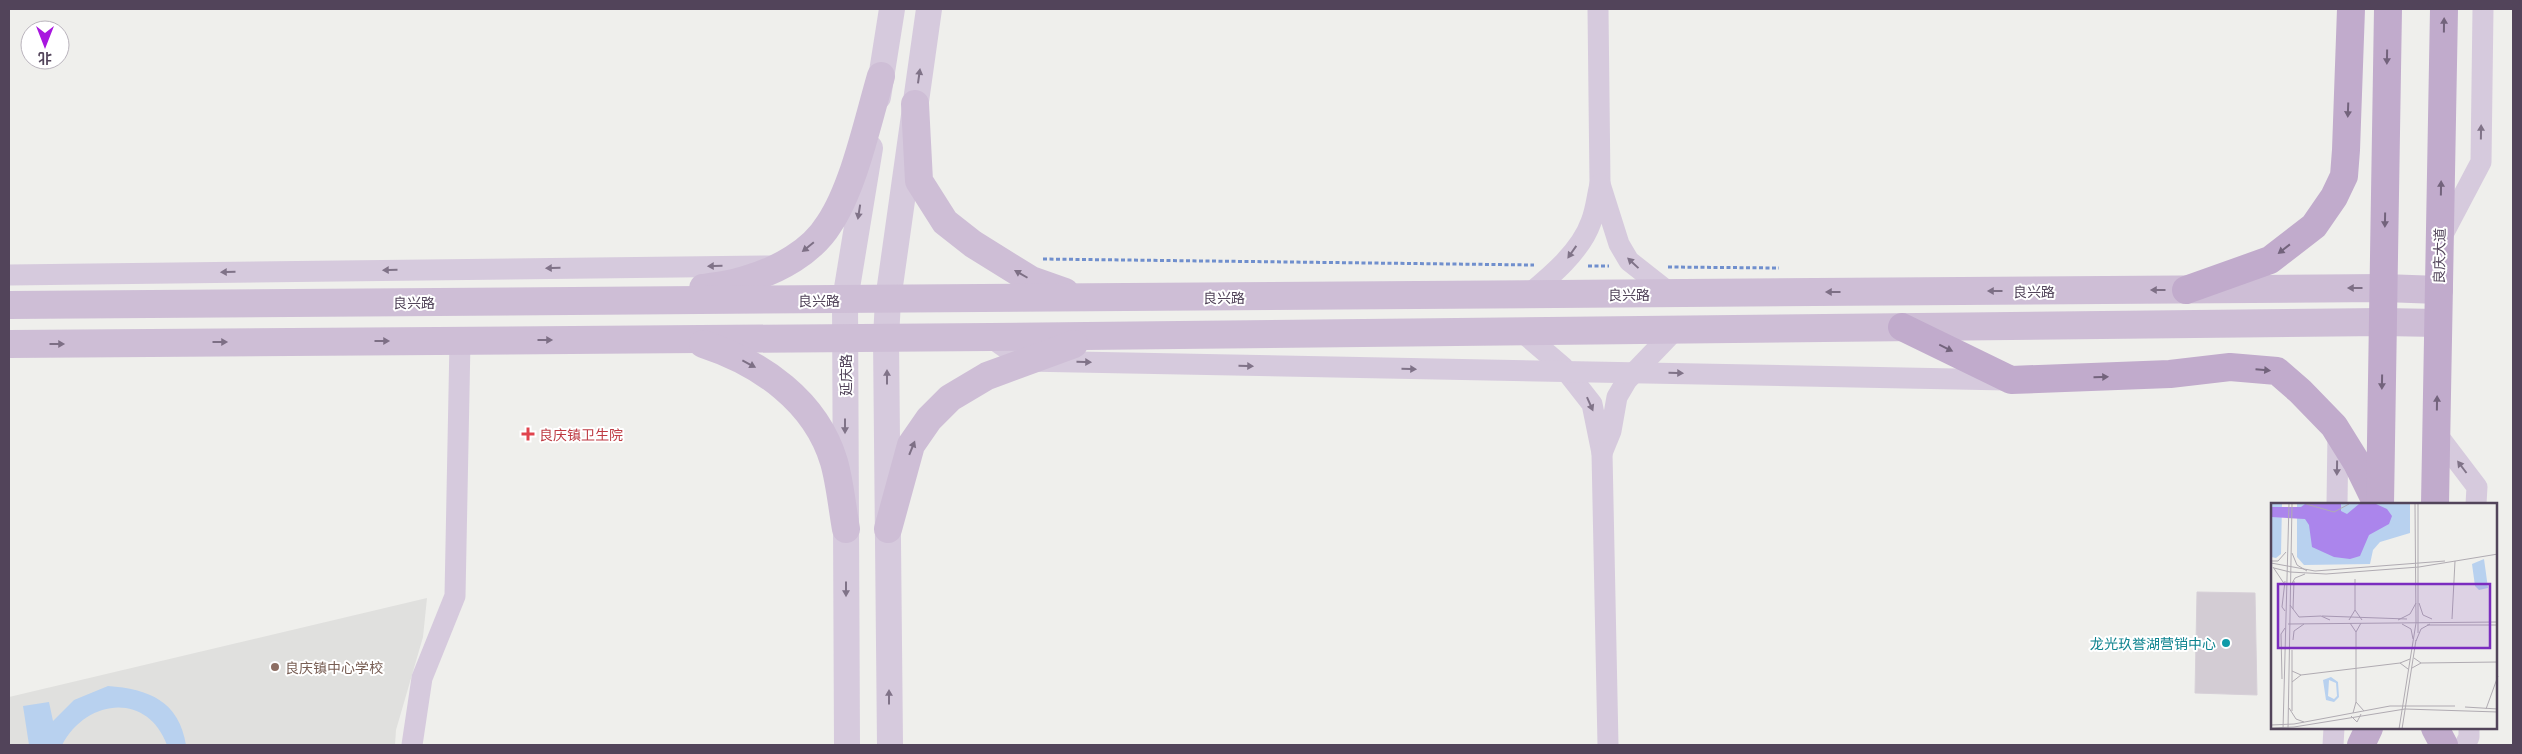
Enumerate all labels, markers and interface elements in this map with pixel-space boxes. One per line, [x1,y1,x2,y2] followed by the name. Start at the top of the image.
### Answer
[2440,17,2448,33] one-way arrow
[20,20,70,70] north arrow
[38,50,52,67] text: 北
[2383,50,2391,66] one-way arrow
[916,68,924,84] one-way arrow
[2343,102,2351,118] one-way arrow
[2478,124,2486,140] one-way arrow
[2437,180,2445,196] one-way arrow
[855,205,863,221] one-way arrow
[2381,212,2389,228] one-way arrow
[2430,228,2448,284] street label: 良庆大道
[802,241,815,252] one-way arrow
[2277,244,2291,254] one-way arrow
[1567,245,1577,259] one-way arrow
[1627,257,1639,269] one-way arrow
[707,263,723,271] one-way arrow
[545,264,561,272] one-way arrow
[382,266,398,274] one-way arrow
[220,268,236,276] one-way arrow
[1014,270,1029,278] one-way arrow
[2013,283,2055,300] street label: 良兴路
[2347,284,2363,292] one-way arrow
[1608,286,1650,303] street label: 良兴路
[2149,286,2165,294] one-way arrow
[1987,287,2003,295] one-way arrow
[1824,288,1840,296] one-way arrow
[1203,289,1245,306] street label: 良兴路
[798,292,840,309] street label: 良兴路
[393,294,435,311] street label: 良兴路
[537,336,553,344] one-way arrow
[375,337,391,345] one-way arrow
[212,338,228,346] one-way arrow
[50,340,66,348] one-way arrow
[1938,344,1953,352] one-way arrow
[837,354,854,396] street label: 延庆路
[1076,359,1092,367] one-way arrow
[741,360,756,368] one-way arrow
[1239,362,1255,370] one-way arrow
[1401,365,1417,373] one-way arrow
[2255,366,2271,374] one-way arrow
[883,368,891,384] one-way arrow
[1668,370,1684,378] one-way arrow
[2093,372,2109,380] one-way arrow
[2378,375,2386,391] one-way arrow
[2433,395,2441,411] one-way arrow
[1586,397,1594,411] one-way arrow
[841,418,849,434] one-way arrow
[539,426,623,443] place label: 良庆镇卫生院
[521,427,535,441] marker: 良庆镇卫生院
[908,441,916,455] one-way arrow
[2333,461,2341,477] one-way arrow
[2456,461,2467,474] one-way arrow
[2271,503,2497,729] inset map
[842,581,850,597] one-way arrow
[2090,635,2216,652] place label: 龙光玖誉湖营销中心
[2220,637,2232,649] marker: 龙光玖誉湖营销中心
[285,659,383,676] place label: 良庆镇中心学校
[269,661,281,673] marker: 良庆镇中心学校
[885,688,893,704] one-way arrow

